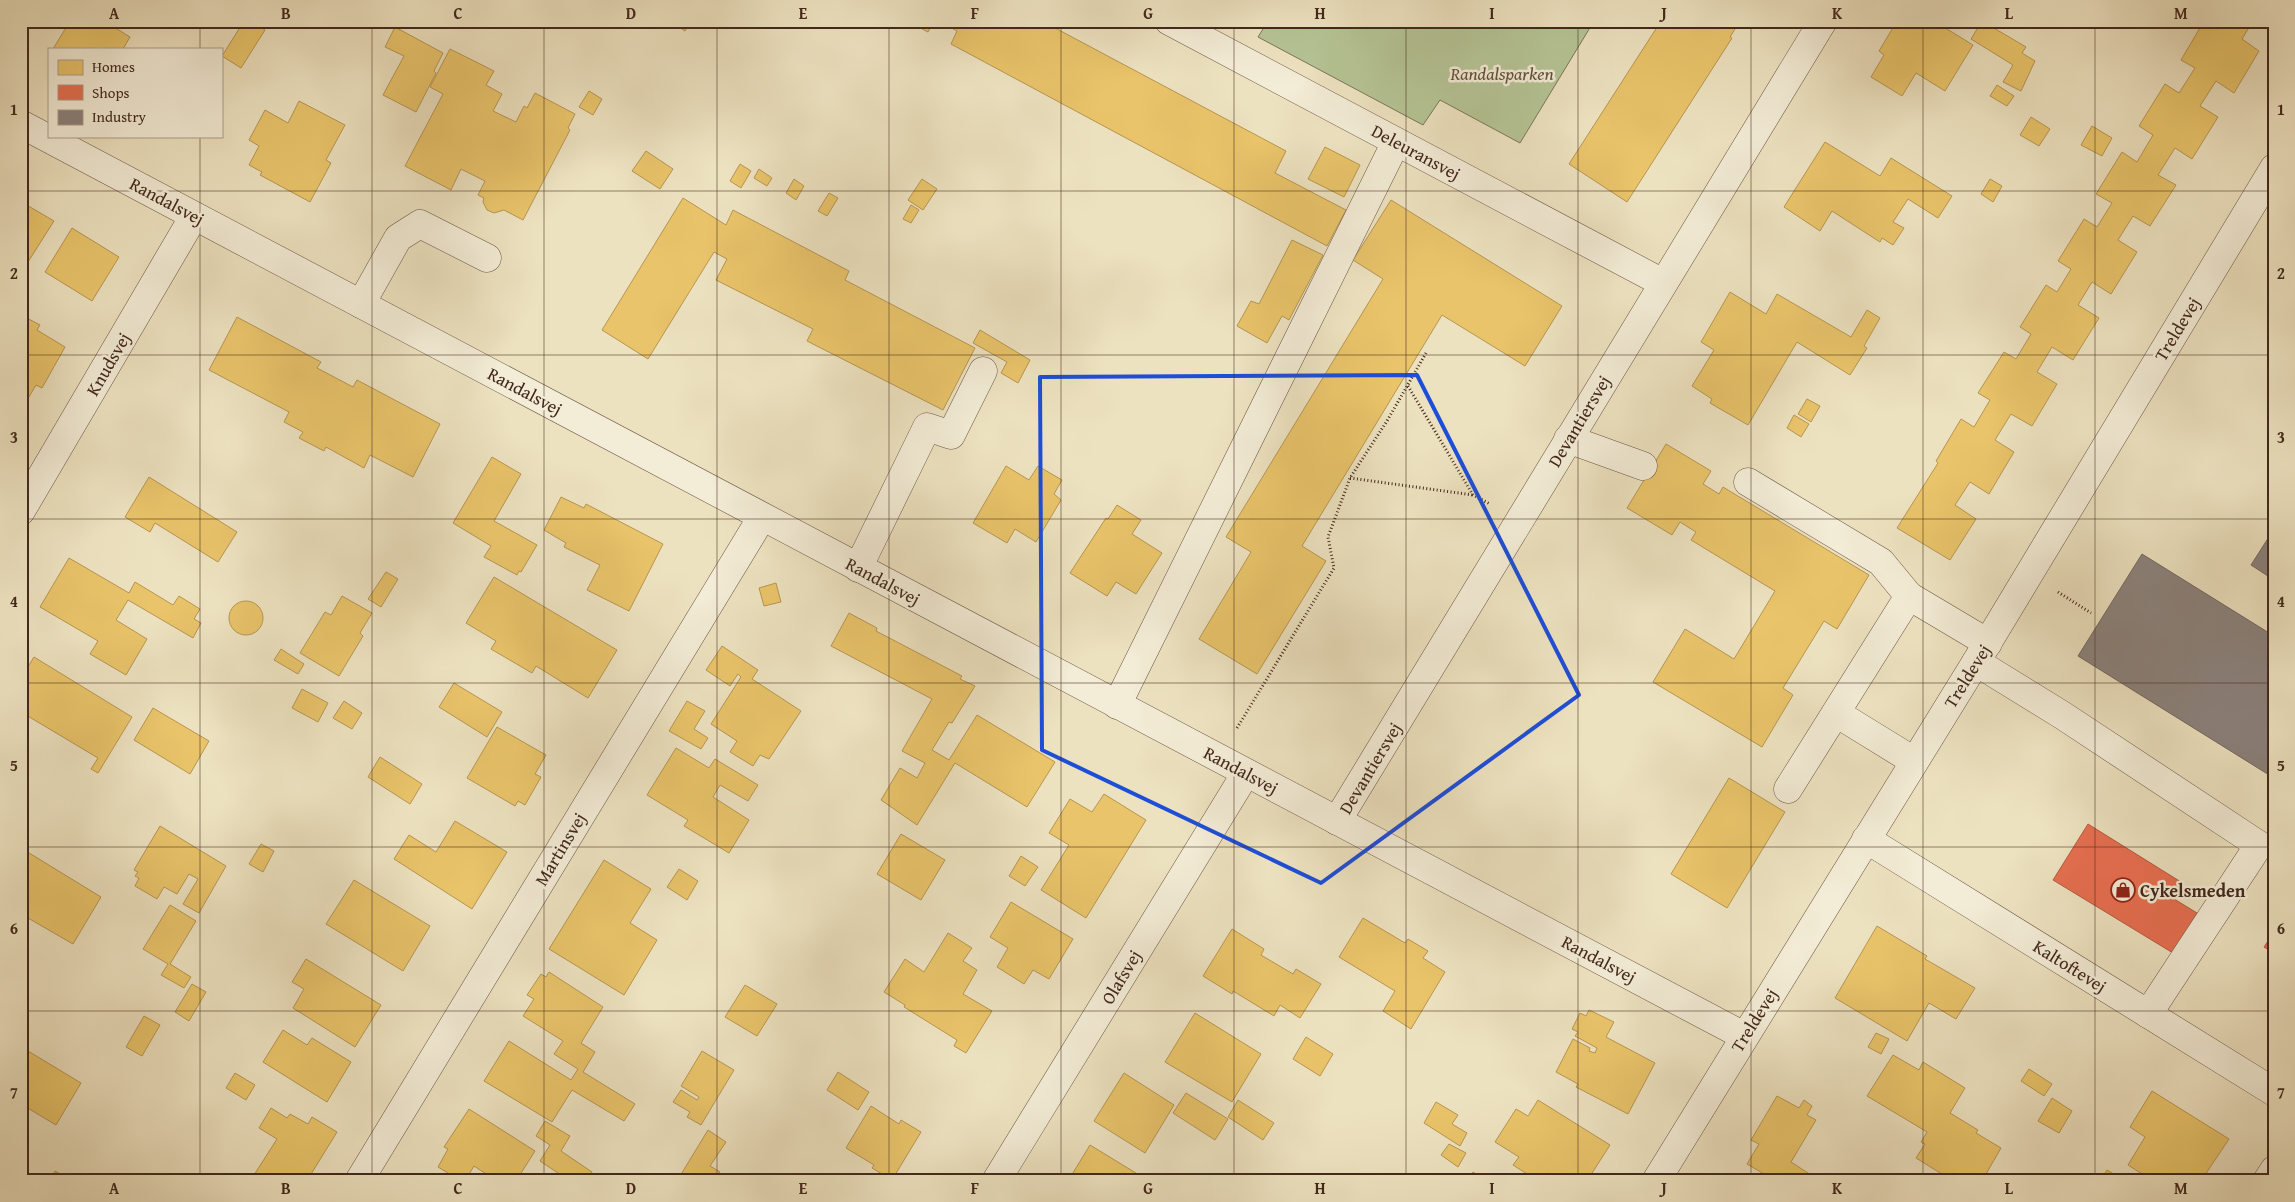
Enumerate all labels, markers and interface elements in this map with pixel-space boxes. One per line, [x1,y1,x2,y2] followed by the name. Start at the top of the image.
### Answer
[109,1,120,25] text: A
[281,1,291,25] text: B
[453,1,463,25] text: C
[626,1,636,25] text: D
[799,1,808,25] text: E
[971,1,979,25] text: F
[1143,1,1153,25] text: G
[1314,1,1326,25] text: H
[1489,1,1495,25] text: I
[1658,1,1667,25] text: J
[1832,1,1843,25] text: K
[2005,1,2014,25] text: L
[2174,1,2188,25] text: M
[48,48,222,138] legend
[92,56,135,77] text: Homes
[1450,60,1553,87] park label: Randalsparken
[92,82,129,103] text: Shops
[10,97,18,121] text: 1
[2277,97,2285,121] text: 1
[92,106,147,127] text: Industry
[1367,117,1465,187] street label: Deleuransvej
[125,170,209,232] street label: Randalsvej
[10,261,18,285] text: 2
[2277,261,2285,285] text: 2
[2147,292,2207,366] street label: Treldevej
[79,327,137,401] street label: Knudsvej
[483,360,567,422] street label: Randalsvej
[1541,370,1617,472] street label: Devantiersvej
[10,425,18,449] text: 3
[2277,425,2285,449] text: 3
[841,550,925,612] street label: Randalsvej
[10,589,18,613] text: 4
[2277,589,2285,613] text: 4
[1937,639,1997,713] street label: Treldevej
[1332,717,1408,819] street label: Devantiersvej
[1199,739,1283,801] street label: Randalsvej
[10,753,18,777] text: 5
[2277,753,2285,777] text: 5
[528,807,592,891] street label: Martinsvej
[2110,877,2136,903] shop icon: Cykelsmeden
[2140,877,2246,904] place label: Cykelsmeden
[10,916,18,940] text: 6
[2277,916,2285,940] text: 6
[1557,928,1641,990] street label: Randalsvej
[2028,933,2112,999] street label: Kaltoftevej
[1094,945,1148,1009] street label: Olafsvej
[1724,983,1784,1057] street label: Treldevej
[10,1080,18,1104] text: 7
[2277,1080,2285,1104] text: 7
[109,1176,120,1200] text: A
[281,1176,291,1200] text: B
[453,1176,463,1200] text: C
[626,1176,636,1200] text: D
[799,1176,808,1200] text: E
[971,1176,979,1200] text: F
[1143,1176,1153,1200] text: G
[1314,1176,1326,1200] text: H
[1489,1176,1495,1200] text: I
[1658,1176,1667,1200] text: J
[1832,1176,1843,1200] text: K
[2005,1176,2014,1200] text: L
[2174,1176,2188,1200] text: M

